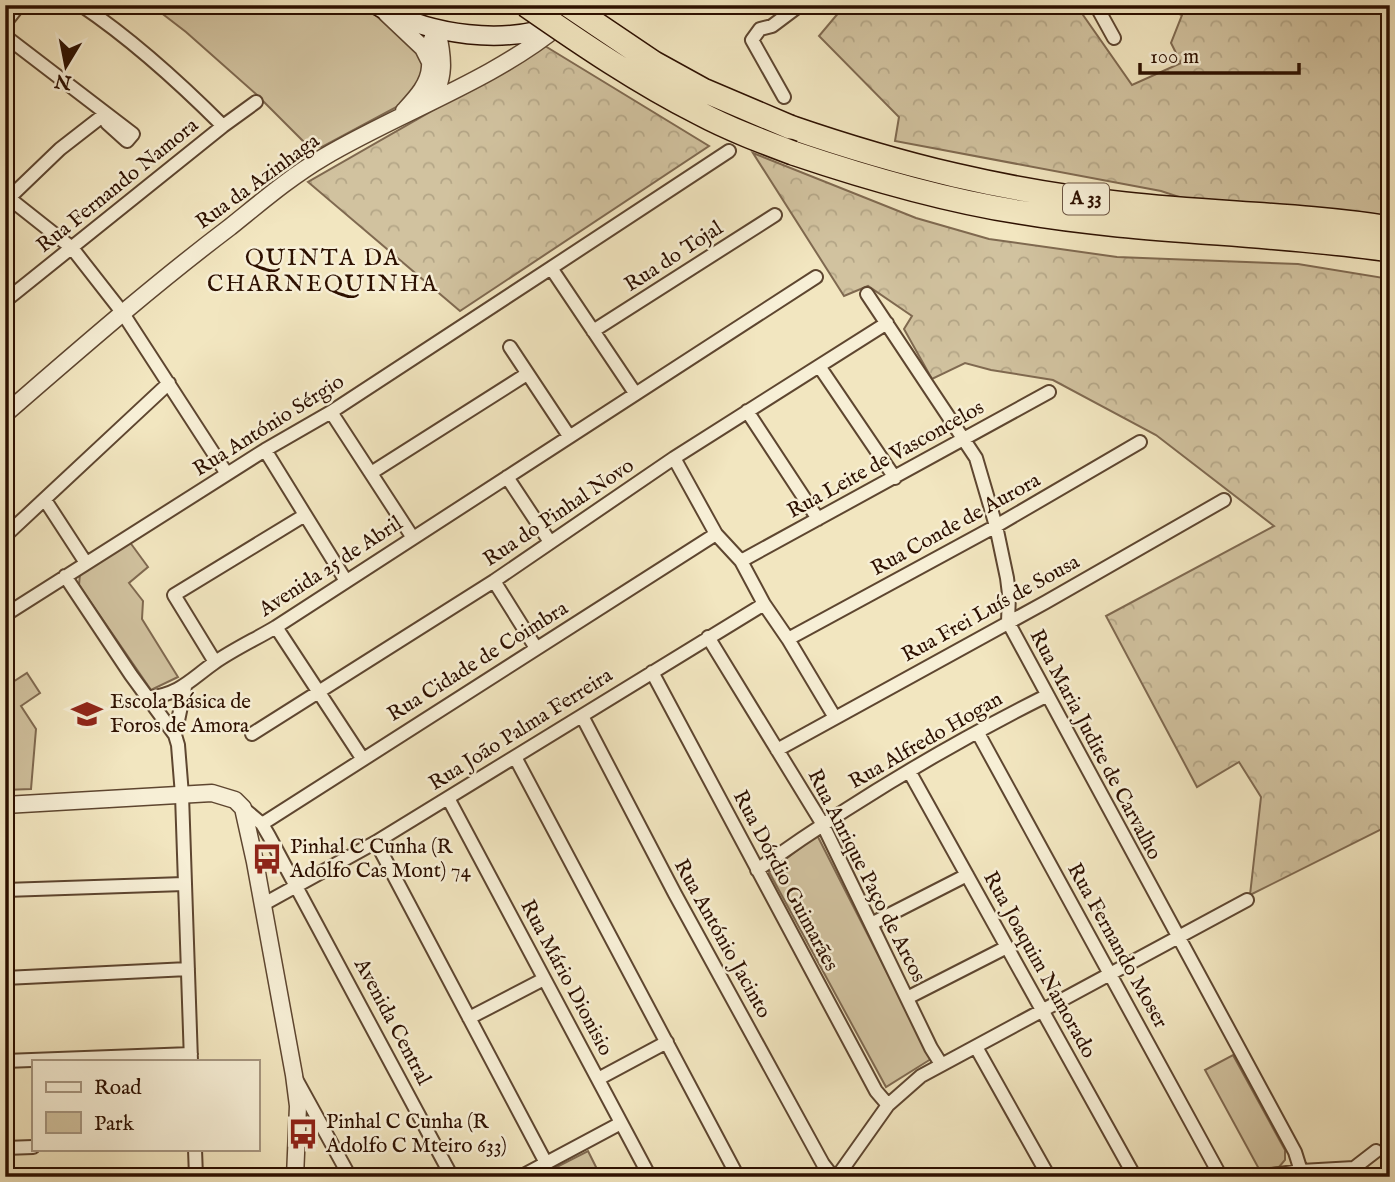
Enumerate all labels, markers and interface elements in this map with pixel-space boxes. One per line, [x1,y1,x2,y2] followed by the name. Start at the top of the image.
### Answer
[32,32,102,102] north arrow
[1140,32,1299,76] scale bar
[1150,44,1199,71] text: 100 m
[53,67,75,94] text: N
[32,112,205,260] street label: Rua Fernando Namora
[191,127,326,236] street label: Rua da Azinhaga
[1063,183,1109,214] road number: A 33
[620,215,729,299] street label: Rua do Tojal
[207,244,439,299] district label: QUINTA DA CHARNEQUINHA
[188,369,350,483] street label: Rua António Sérgio
[783,395,989,525] street label: Rua Leite de Vasconcelos
[478,453,640,573] street label: Rua do Pinhal Novo
[867,467,1046,583] street label: Rua Conde de Aurora
[253,510,408,624] street label: Avenida 25 de Abril
[897,548,1085,669] street label: Rua Frei Luís de Sousa
[383,595,574,729] street label: Rua Cidade de Coimbra
[1023,625,1167,865] street label: Rua Maria Judite de Carvalho
[424,662,619,798] street label: Rua João Palma Ferreira
[844,686,1008,796] street label: Rua Alfredo Hogan
[110,689,251,740] place label: Escola Básica de Foros de Amora
[70,697,104,731] school or university icon: Escola Básica de Foros de Amora
[800,765,932,987] street label: Rua Anrique Paço de Arcos
[726,786,844,976] street label: Rua Dórdio Guimarães
[289,834,472,885] place label: Pinhal C Cunha (R Adolfo Cas Mont) 74
[250,842,284,876] bus stop icon: Pinhal C Cunha (R Adolfo Cas Mont) 74
[667,855,777,1023] street label: Rua António Jacinto
[1060,859,1174,1034] street label: Rua Fernando Moser
[976,867,1102,1063] street label: Rua Joaquim Namorado
[513,895,619,1061] street label: Rua Mário Dionisio
[347,953,437,1090] street label: Avenida Central
[32,1060,259,1150] legend
[94,1075,142,1102] text: Road
[325,1109,507,1160] place label: Pinhal C Cunha (R Adolfo C Mteiro 633)
[94,1111,135,1138] text: Park
[286,1117,320,1151] bus stop icon: Pinhal C Cunha (R Adolfo C Mteiro 633)

